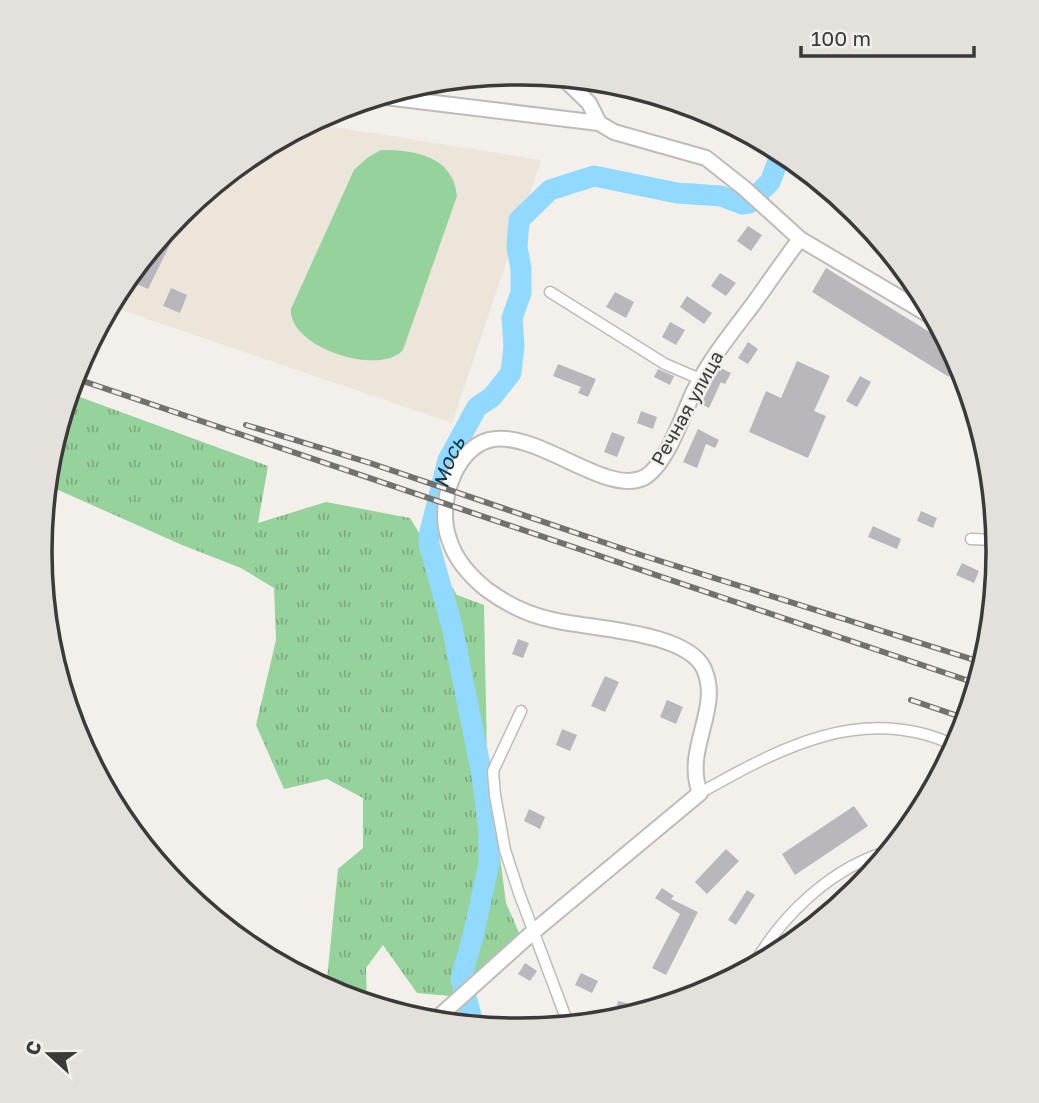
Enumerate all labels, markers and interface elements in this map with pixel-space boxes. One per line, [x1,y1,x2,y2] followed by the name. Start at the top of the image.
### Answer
[801,14,974,58] scale bar
[811,25,871,51] text: 100 m
[646,346,728,469] street label: Речная улица
[427,431,471,491] water label: Мось
[14,1019,84,1089] north arrow
[20,1037,46,1058] text: С

